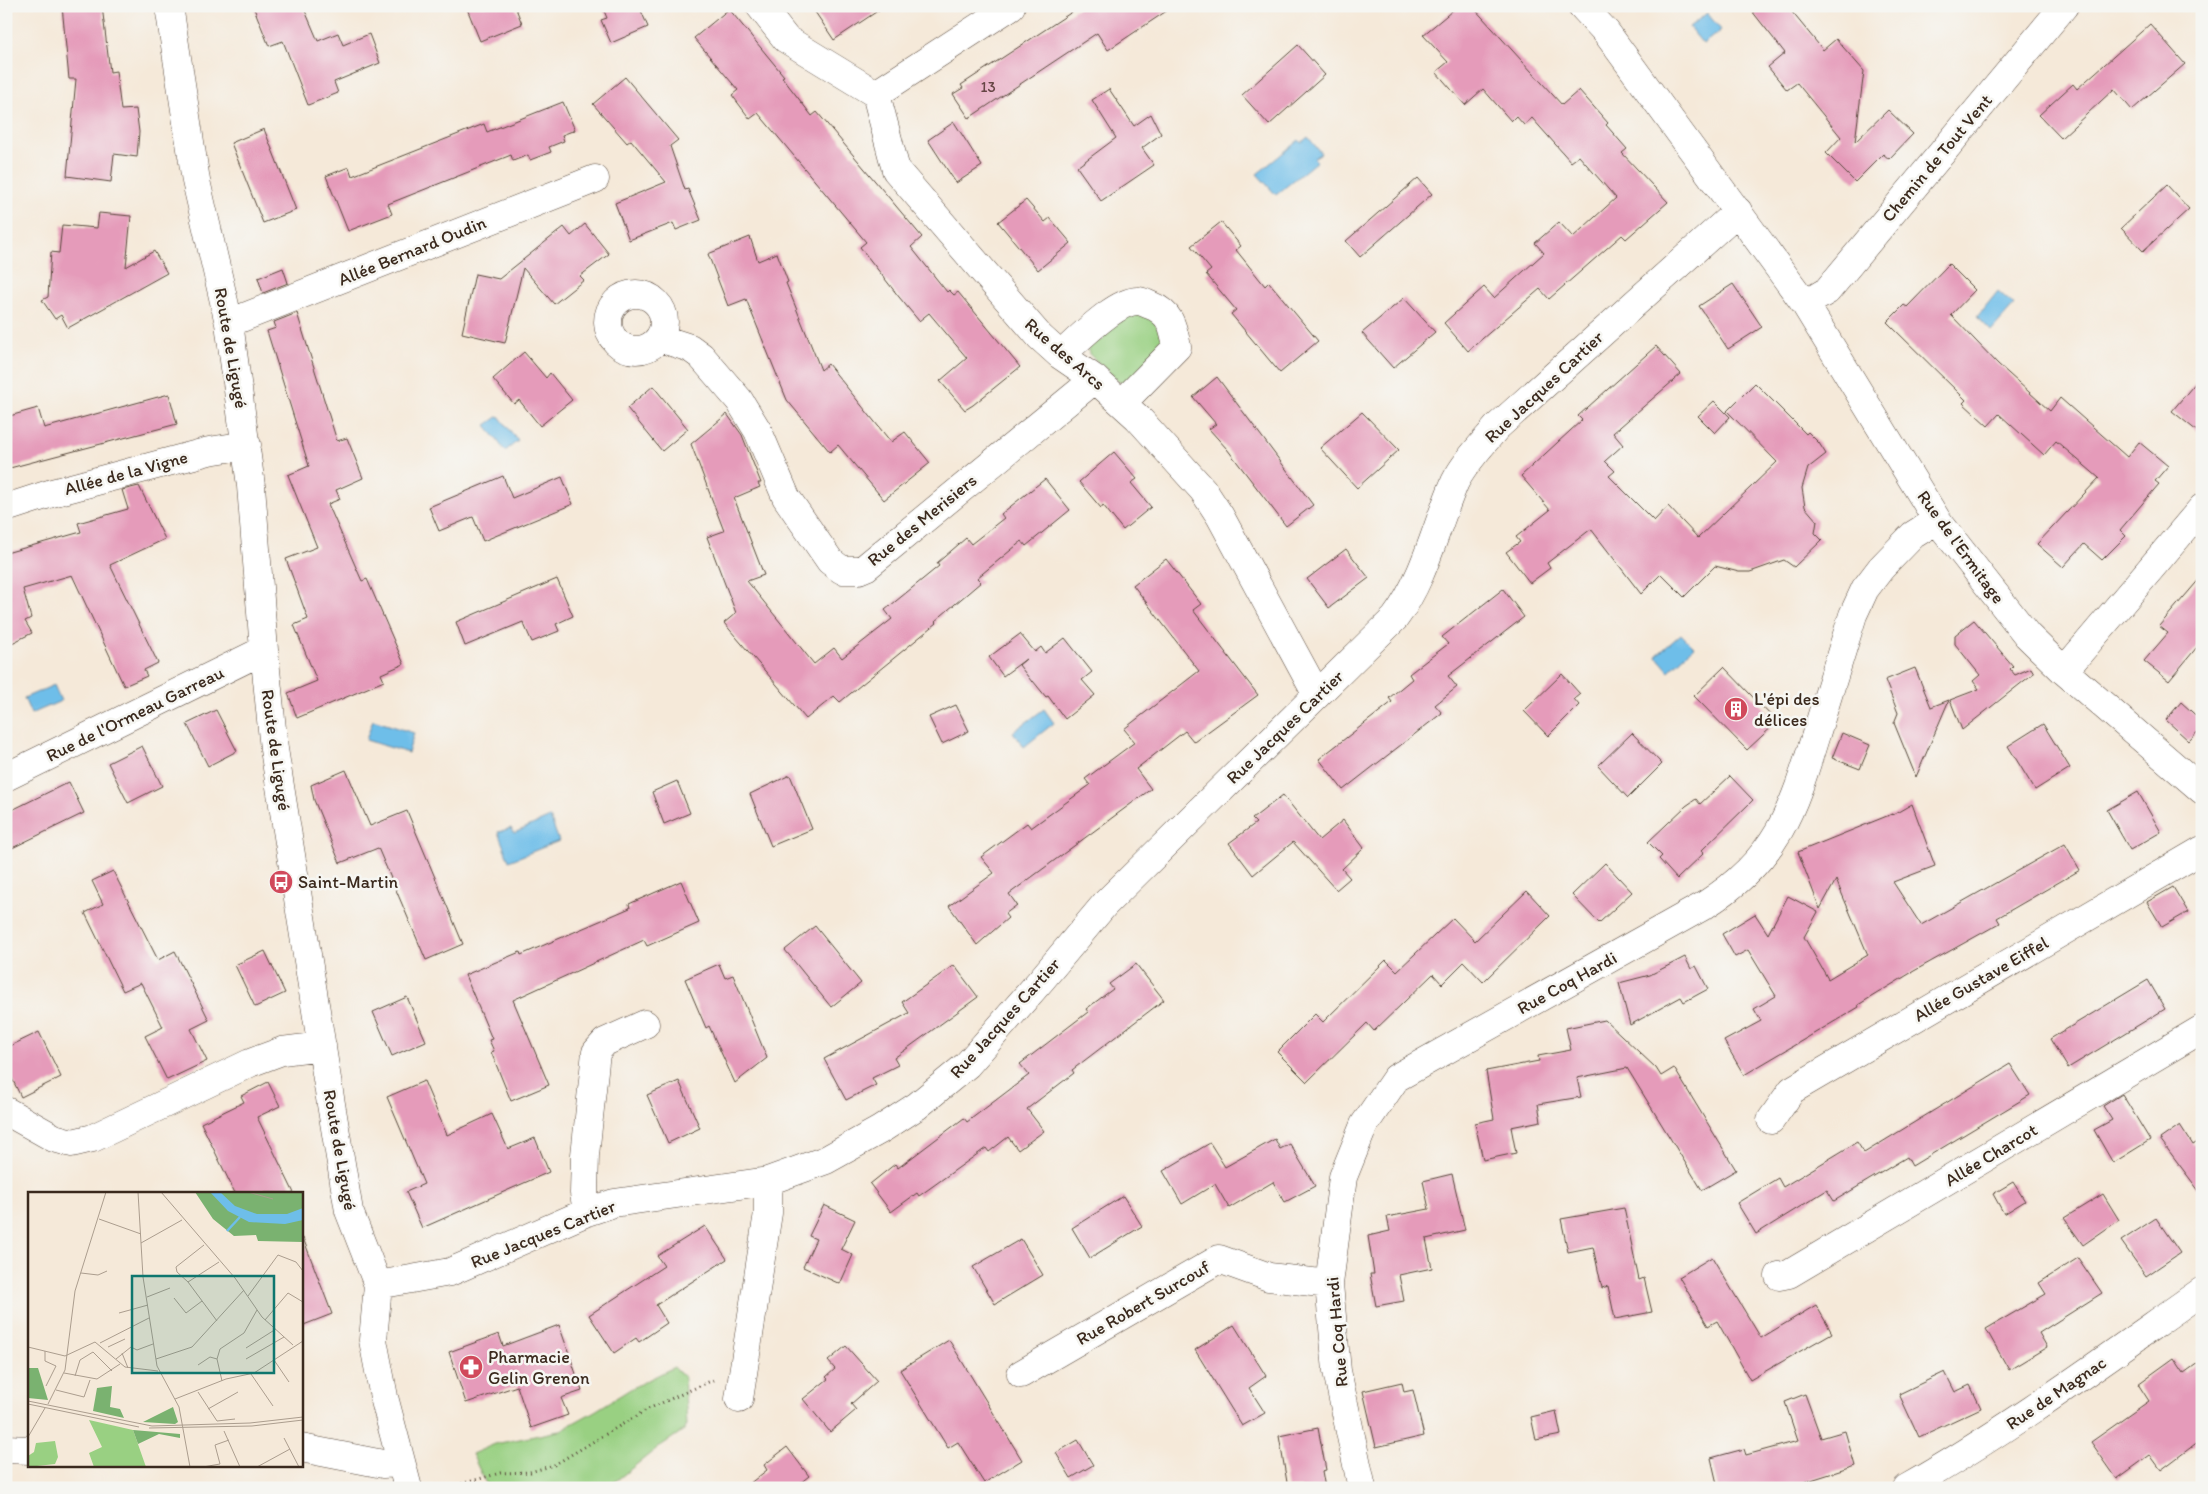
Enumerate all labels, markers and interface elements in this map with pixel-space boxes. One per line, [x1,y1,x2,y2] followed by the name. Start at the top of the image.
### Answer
[980,78,996,96] house number: 13
[1877,89,1997,226] street label: Chemin de Tout Vent
[335,211,490,291] street label: Allée Bernard Oudin
[210,286,252,410] street label: Route de Ligugé
[1020,313,1110,395] street label: Rue des Arcs
[1480,326,1609,448] street label: Rue Jacques Cartier
[62,446,190,500] street label: Allée de la Vigne
[863,469,981,571] street label: Rue des Merisiers
[1912,486,2010,608] street label: Rue de l'Ermitage
[43,661,227,767] street label: Rue de l'Ormeau Garreau
[1222,665,1349,789] street label: Rue Jacques Cartier
[257,688,295,812] street label: Route de Ligugé
[1754,688,1820,731] place label: L'épi des délices
[1723,696,1749,722] building icon: L'épi des délices
[268,869,294,895] bus stop icon: Saint-Martin
[298,871,399,893] place label: Saint-Martin
[1910,932,2052,1026] street label: Allée Gustave Eiffel
[1513,947,1621,1019] street label: Rue Coq Hardi
[945,953,1065,1083] street label: Rue Jacques Cartier
[319,1088,361,1212] street label: Route de Ligugé
[1941,1119,2042,1191] street label: Allée Charcot
[28,1192,302,1466] inset map
[467,1195,620,1273] street label: Rue Jacques Cartier
[1072,1256,1214,1350] street label: Rue Robert Surcouf
[1321,1276,1353,1388] street label: Rue Coq Hardi
[488,1346,590,1389] place label: Pharmacie Gelin Grenon
[2002,1351,2110,1435] street label: Rue de Magnac
[458,1354,484,1380] pharmacy icon: Pharmacie Gelin Grenon

